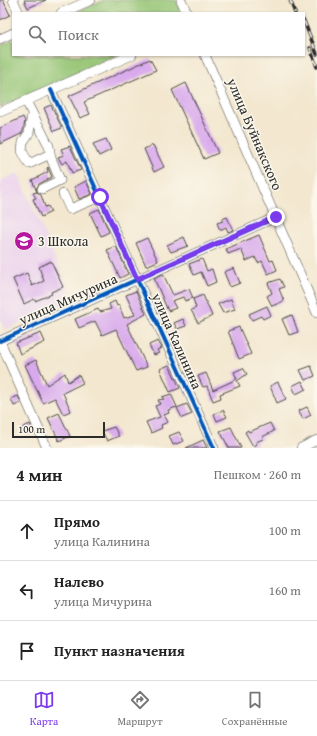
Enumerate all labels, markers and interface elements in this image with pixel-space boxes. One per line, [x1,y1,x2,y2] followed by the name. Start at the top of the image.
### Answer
[12,12,305,56] search box
[26,23,48,45] icon: search
[58,24,99,45] text: Поиск
[222,74,288,193] street label: улица Буйнакского
[91,188,109,206] route start
[267,208,285,226] route end
[13,230,35,252] school or university icon: 3 Школа
[38,231,89,251] place label: 3 Школа
[15,268,121,330] street label: улица Мичурина
[146,289,207,393] street label: улица Калинина
[12,420,105,439] scale bar
[18,421,45,437] text: 100 m
[16,462,62,487] text: 4 мин
[214,465,301,484] text: Пешком · 260 m
[54,511,100,532] text: Прямо
[16,520,38,542] icon: ahead
[269,521,301,540] text: 100 m
[54,532,150,551] text: улица Калинина
[54,571,104,592] text: Налево
[16,580,38,602] icon: left
[269,581,301,600] text: 160 m
[54,592,152,611] text: улица Мичурина
[16,640,38,662] icon: arrive
[54,640,185,661] text: Пункт назначения
[30,689,58,729] tab: Карта
[117,689,162,729] tab: Маршрут
[222,689,287,729] tab: Сохранённые

